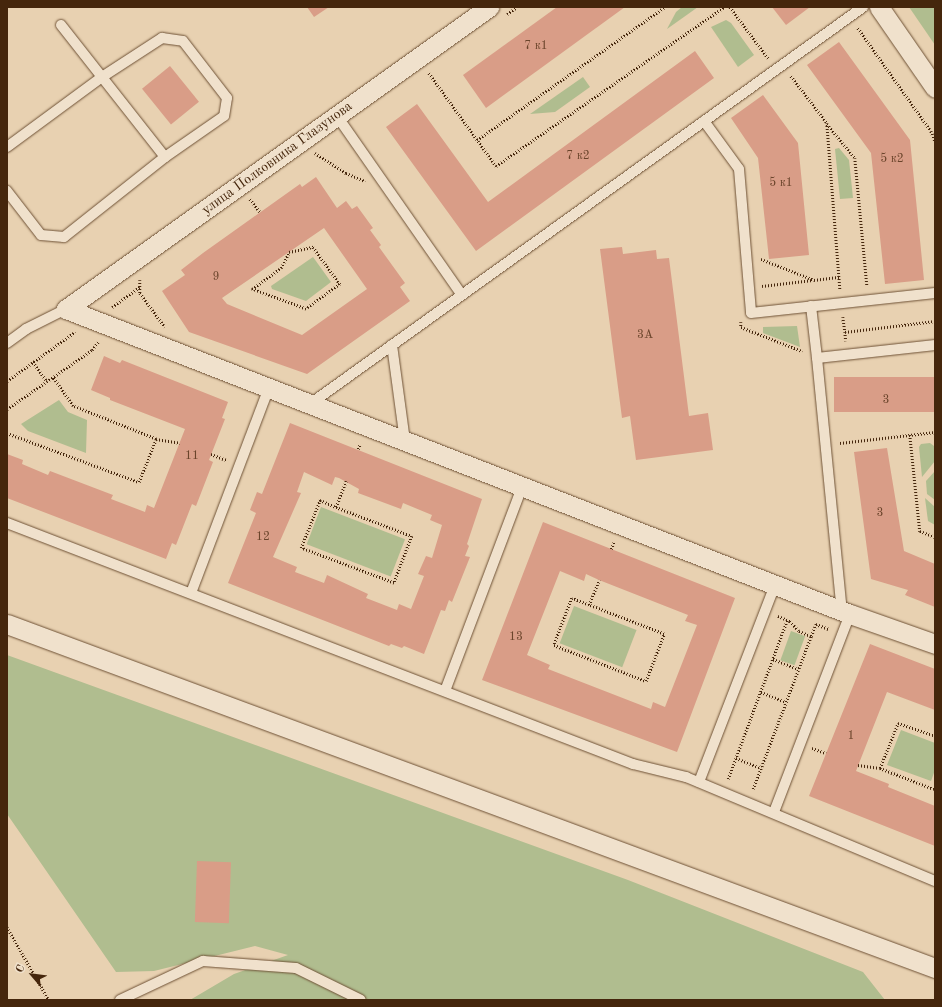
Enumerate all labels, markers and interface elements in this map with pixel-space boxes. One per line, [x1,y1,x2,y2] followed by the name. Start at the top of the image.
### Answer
[524,40,548,54] house number: 7 к1
[198,98,356,218] street label: улица Полковника Глазунова
[566,150,590,164] house number: 7 к2
[880,153,904,167] house number: 5 к2
[769,177,793,191] house number: 5 к1
[213,271,219,285] house number: 9
[637,329,653,343] house number: 3А
[883,394,889,408] house number: 3
[185,450,199,464] house number: 11
[877,507,883,521] house number: 3
[256,531,270,545] house number: 12
[509,631,523,645] house number: 13
[848,730,854,744] house number: 1
[12,955,52,995] north arrow
[14,963,28,975] text: С

